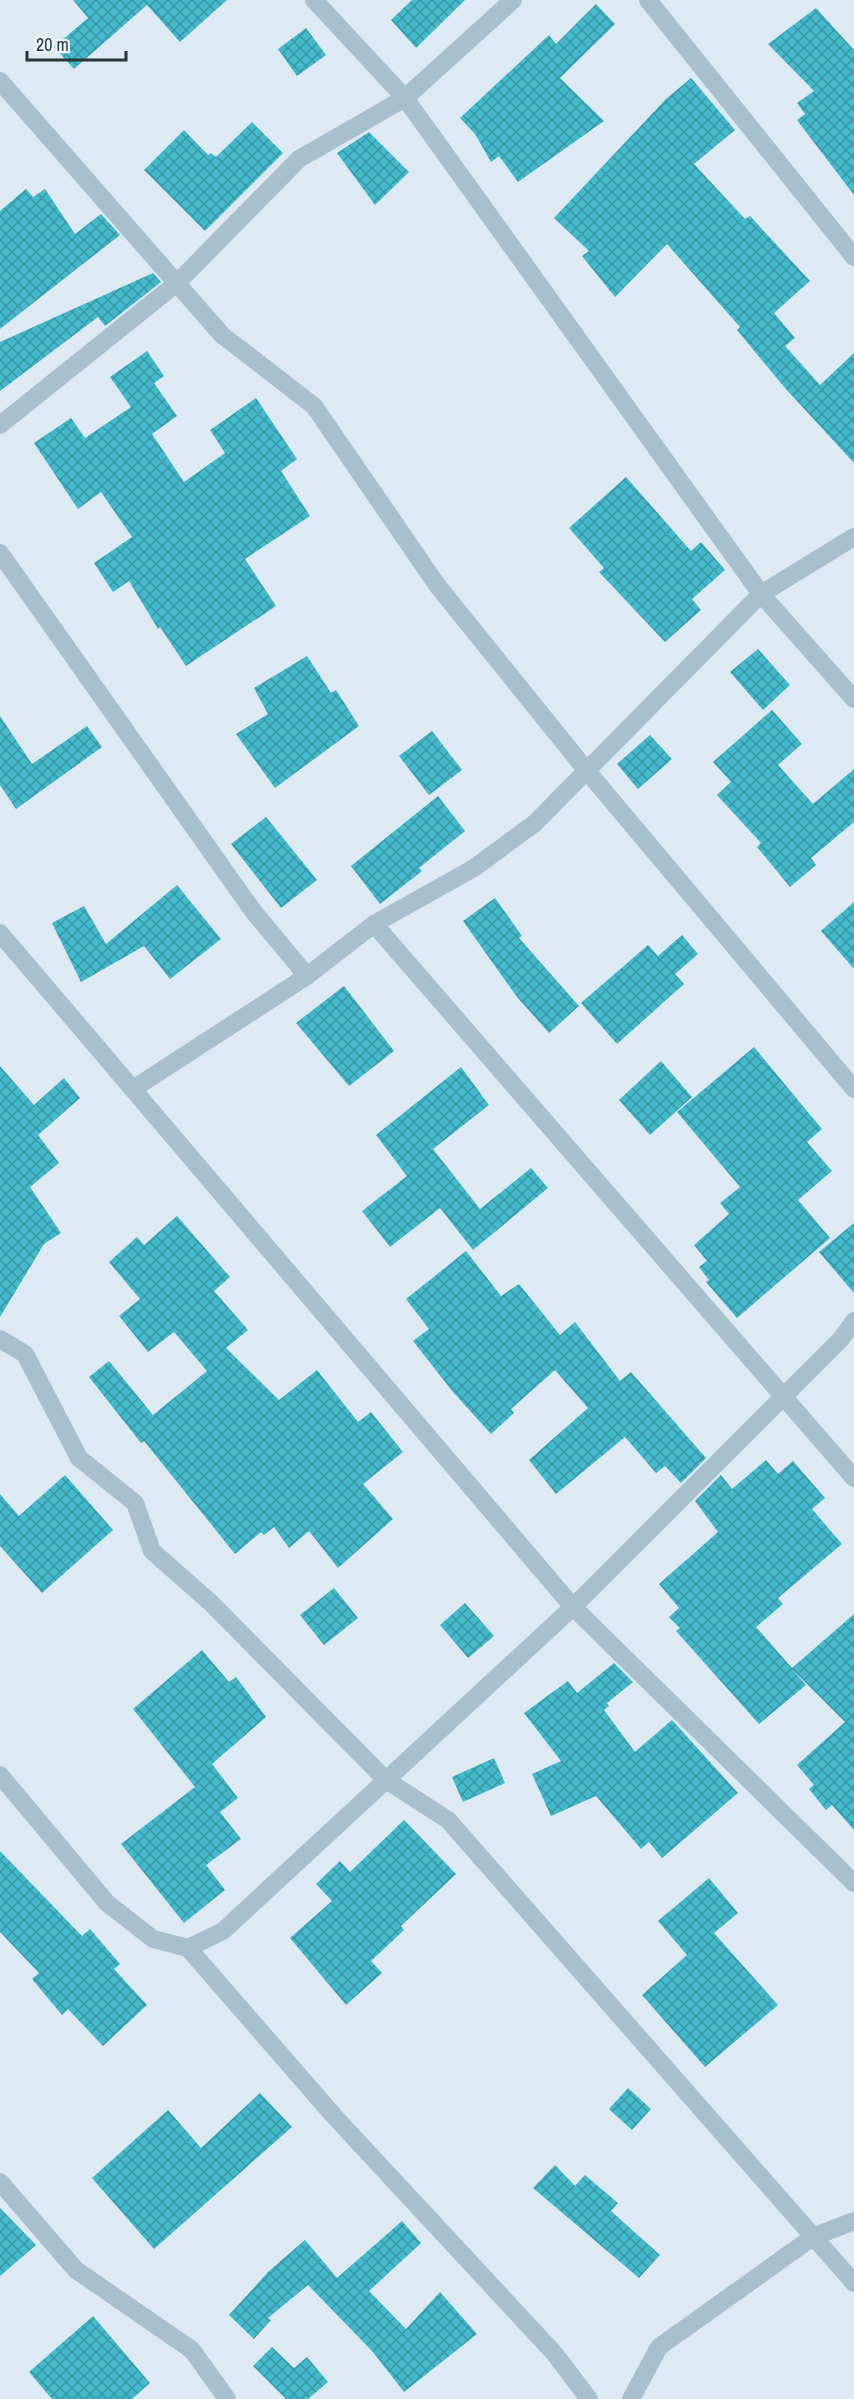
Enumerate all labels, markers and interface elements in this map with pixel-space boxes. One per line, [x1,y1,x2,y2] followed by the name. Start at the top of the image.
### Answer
[27,24,126,62] scale bar
[36,32,69,57] text: 20 m

